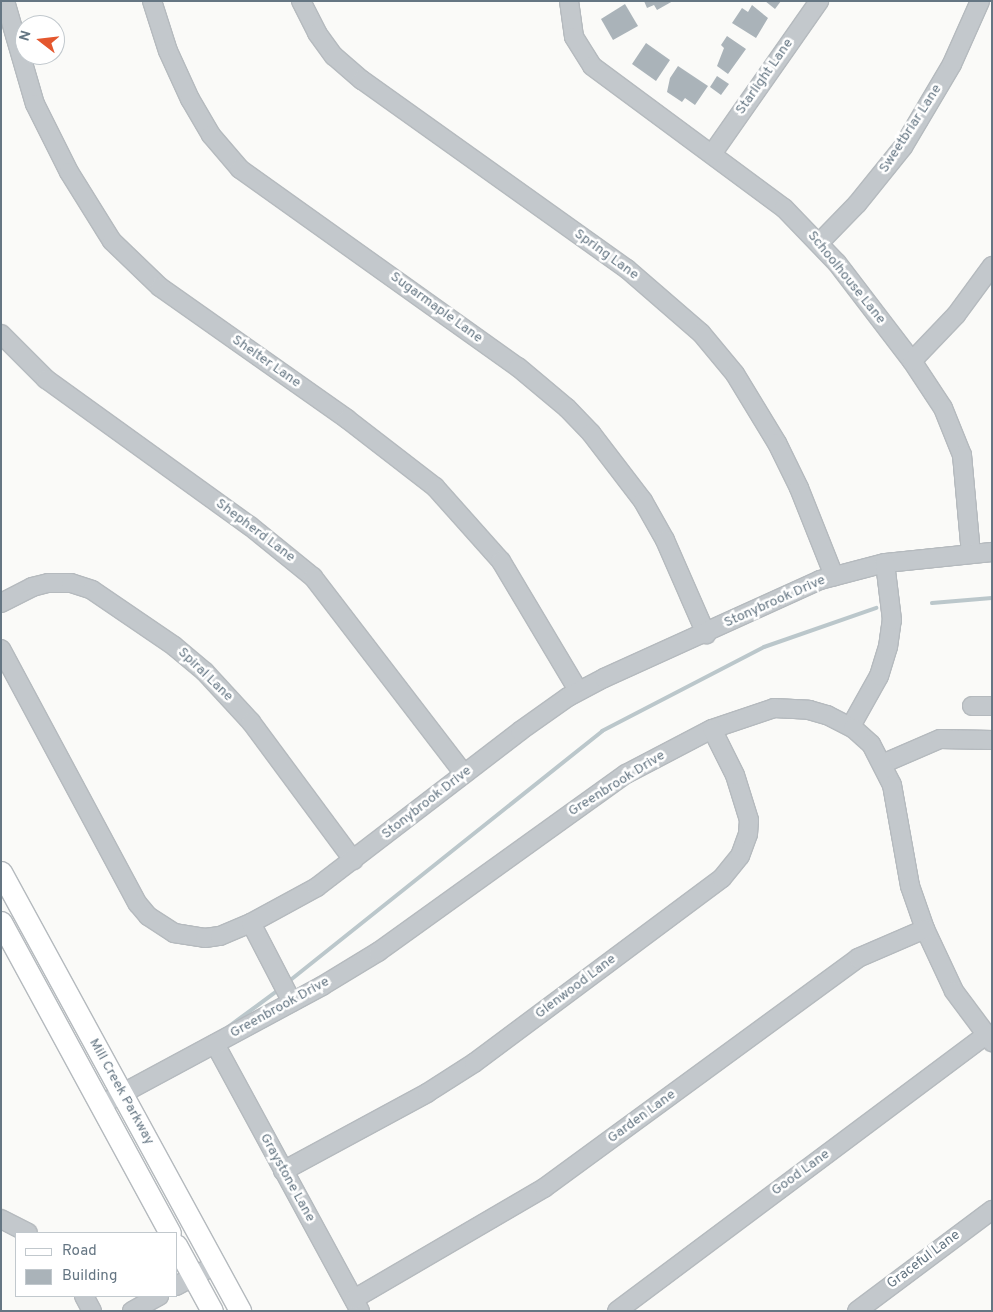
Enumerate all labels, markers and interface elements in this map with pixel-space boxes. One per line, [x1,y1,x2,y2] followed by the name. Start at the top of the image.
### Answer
[15,15,65,65] north arrow
[17,29,36,43] text: N
[733,36,797,118] street label: Starlight Lane
[876,82,946,176] street label: Sweetbriar Lane
[571,226,641,284] street label: Spring Lane
[803,228,889,328] street label: Schoolhouse Lane
[387,269,485,347] street label: Sugarmaple Lane
[228,332,304,392] street label: Shelter Lane
[212,496,298,566] street label: Shepherd Lane
[722,572,828,632] street label: Stonybrook Drive
[174,645,236,705] street label: Spiral Lane
[566,748,668,820] street label: Greenbrook Drive
[379,763,475,843] street label: Stonybrook Drive
[532,951,620,1023] street label: Glenwood Lane
[228,974,332,1042] street label: Greenbrook Drive
[85,1036,157,1148] street label: Mill Creek Parkway
[605,1087,679,1147] street label: Garden Lane
[256,1131,318,1225] street label: Graystone Lane
[769,1146,833,1200] street label: Good Lane
[884,1227,964,1293] street label: Graceful Lane
[15,1232,178,1297] legend
[62,1242,97,1261] text: Road
[62,1267,117,1286] text: Building

